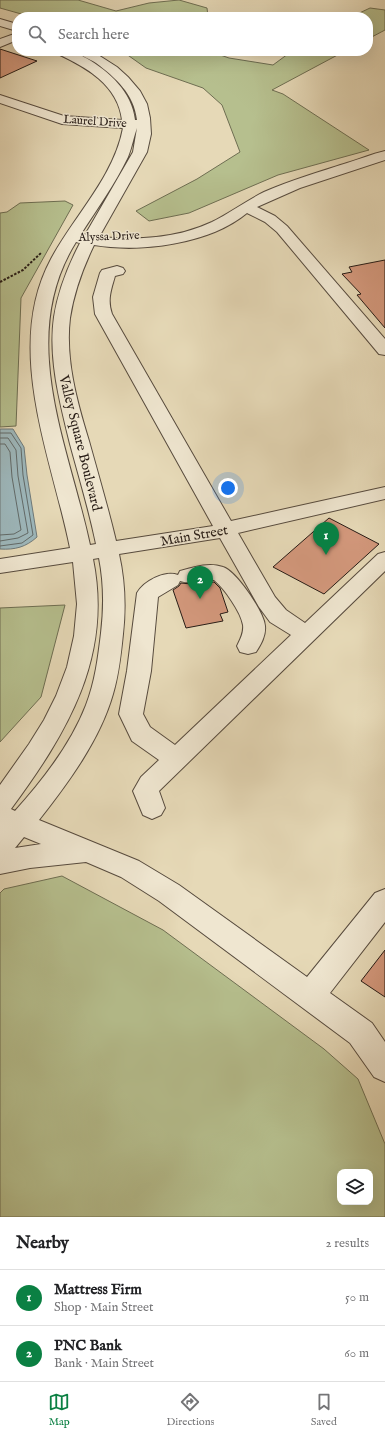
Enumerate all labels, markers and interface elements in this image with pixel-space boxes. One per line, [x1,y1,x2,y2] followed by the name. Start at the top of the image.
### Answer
[12,12,373,56] search box
[26,23,48,45] icon: search
[58,25,129,44] text: Search here
[63,112,128,131] street label: Laurel Drive
[77,228,140,245] street label: Alyssa Drive
[54,372,106,514] street label: Valley Square Boulevard
[218,478,238,498] your location
[159,521,230,551] street label: Main Street
[313,522,339,555] pin: 1
[187,566,213,599] pin: 2
[337,1169,373,1205] map controls
[337,1169,373,1205] button: layers
[16,1233,69,1254] text: Nearby
[325,1235,369,1252] text: 2 results
[54,1280,142,1299] text: Mattress Firm
[27,1289,31,1306] text: 1
[345,1289,369,1306] text: 50 m
[54,1299,154,1316] text: Shop · Main Street
[54,1336,122,1355] text: PNC Bank
[26,1345,32,1362] text: 2
[344,1345,369,1362] text: 60 m
[54,1355,154,1372] text: Bank · Main Street
[48,1391,70,1429] tab: Map
[167,1391,214,1429] tab: Directions
[311,1391,337,1429] tab: Saved

